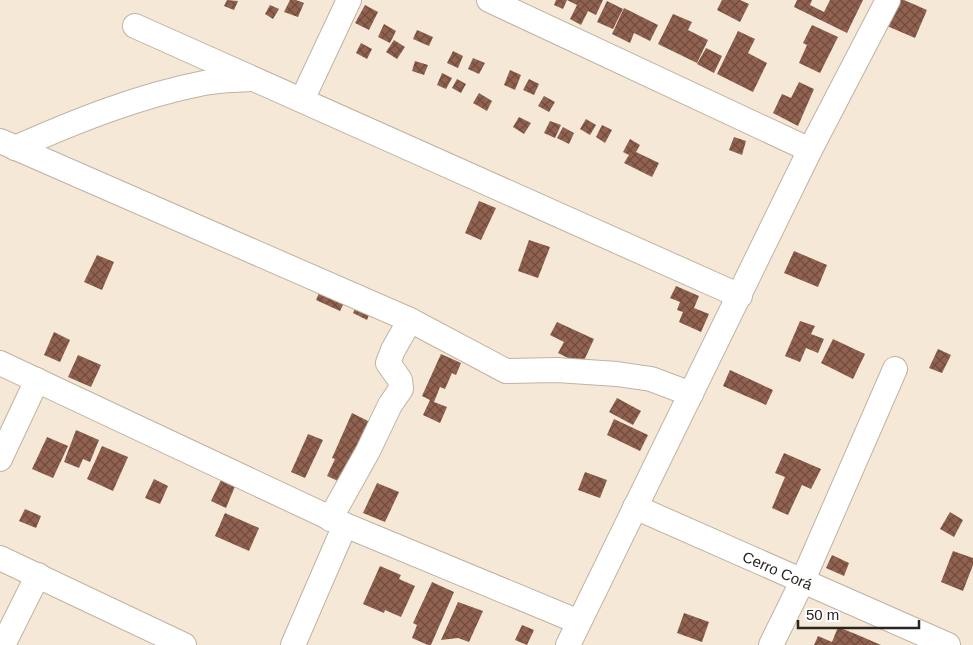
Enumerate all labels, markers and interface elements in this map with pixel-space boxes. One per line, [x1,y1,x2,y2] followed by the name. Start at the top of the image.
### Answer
[740,547,816,593] street label: Cerro Corá
[798,598,919,630] scale bar
[806,606,839,623] text: 50 m

